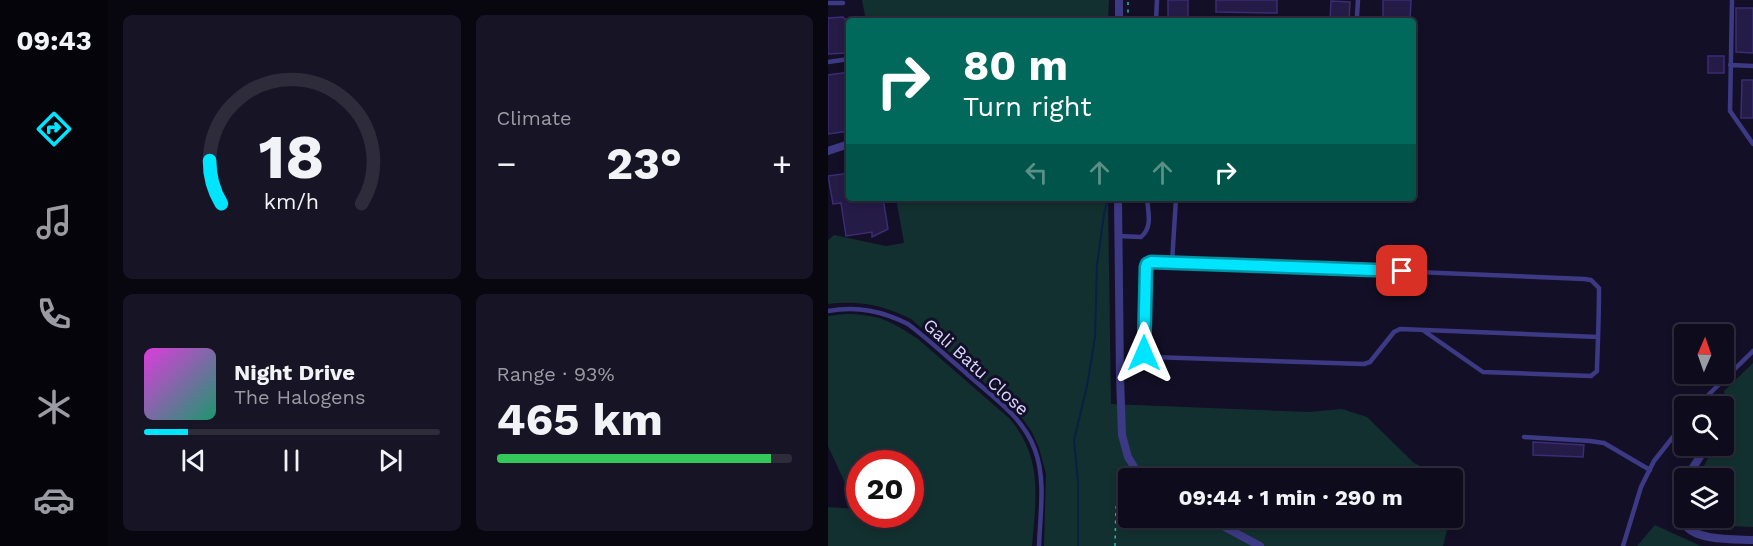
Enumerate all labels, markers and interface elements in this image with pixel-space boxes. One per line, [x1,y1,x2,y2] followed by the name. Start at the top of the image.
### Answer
[16,25,92,57] text: 09:43
[963,41,1068,90] text: 80 m
[864,42,942,120] icon: right
[963,91,1092,123] text: Turn right
[497,106,572,130] text: Climate
[33,108,75,150] icon: directions
[259,120,325,193] text: 18
[606,137,682,190] text: 23°
[497,144,516,183] text: −
[772,144,792,183] text: +
[1020,156,1053,189] icon: left
[1083,156,1116,189] icon: ahead
[1146,156,1179,189] icon: ahead
[1209,156,1242,189] icon: right
[264,189,319,214] text: km/h
[33,201,75,243] icon: music
[1376,245,1427,296] pin
[1385,254,1418,287] icon: arrive
[33,293,75,335] icon: phone
[919,314,1033,419] street label: Gali Batu Close
[1112,321,1176,385] position arrow
[1674,324,1734,384] north arrow
[1674,324,1734,528] map controls
[234,360,355,385] text: Night Drive
[497,362,615,386] text: Range · 93%
[234,385,366,409] text: The Halogens
[33,386,75,428] icon: climate
[497,393,663,446] text: 465 km
[1674,396,1734,456] button: search
[177,444,210,477] icon: previous
[275,444,308,477] icon: pause
[374,444,407,477] icon: next
[846,450,924,528] speed limit sign: 20
[1674,468,1734,528] button: layers
[33,479,75,521] icon: car
[1178,485,1403,510] text: 09:44 · 1 min · 290 m

